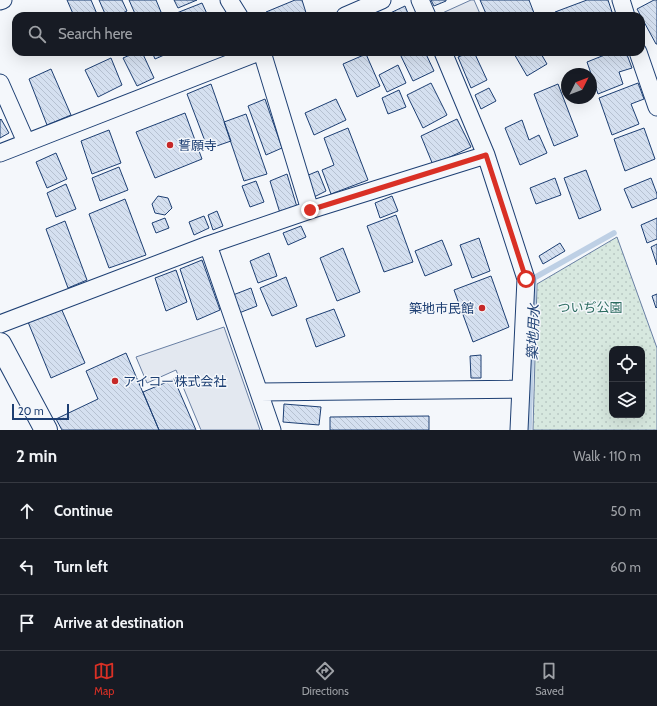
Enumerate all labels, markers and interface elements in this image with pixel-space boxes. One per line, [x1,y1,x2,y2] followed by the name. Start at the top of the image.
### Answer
[12,12,645,56] search box
[26,23,48,45] icon: search
[58,25,133,43] text: Search here
[561,68,597,104] north arrow
[178,137,217,153] place label: 誓願寺
[165,140,175,150] marker: 誓願寺
[301,201,319,219] route end
[517,270,535,288] route start
[557,299,623,315] park label: ついぢ公園
[409,300,474,316] place label: 築地市民館
[523,302,543,360] water label: 築地用水
[477,303,487,313] marker: 築地市民館
[609,346,645,418] map controls
[609,346,645,382] button: locate
[123,373,226,389] place label: アイコー株式会社
[110,376,120,386] marker: アイコー株式会社
[609,382,645,418] button: layers
[12,402,69,421] scale bar
[18,404,44,418] text: 20 m
[16,446,57,466] text: 2 min
[573,448,641,464] text: Walk · 110 m
[16,500,38,522] icon: ahead
[54,502,113,520] text: Continue
[611,503,641,519] text: 50 m
[16,556,38,578] icon: left
[54,558,108,576] text: Turn left
[610,559,641,575] text: 60 m
[16,612,38,634] icon: arrive
[54,614,184,632] text: Arrive at destination
[93,660,115,698] tab: Map
[302,660,349,698] tab: Directions
[535,660,564,698] tab: Saved

